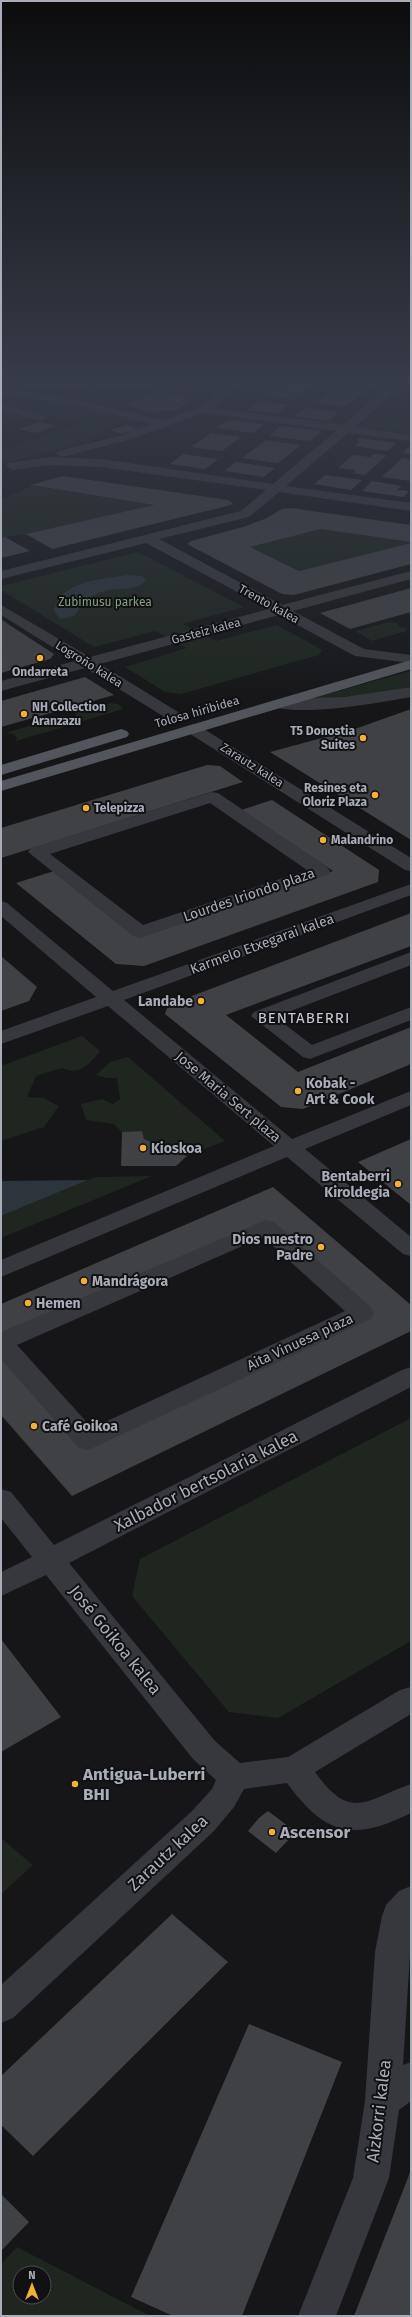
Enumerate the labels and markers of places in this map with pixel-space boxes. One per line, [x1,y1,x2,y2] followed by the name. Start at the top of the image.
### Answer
[35,653,45,663] marker: Ondarreta
[12,665,68,679] place label: Ondarreta
[31,700,106,728] place label: NH Collection Aranzazu
[19,709,29,719] marker: NH Collection Aranzazu
[290,724,355,752] place label: T5 Donostia Suites
[358,733,368,743] marker: T5 Donostia Suites
[303,781,367,809] place label: Resines eta Oloriz Plaza
[370,790,380,800] marker: Resines eta Oloriz Plaza
[94,801,145,815] place label: Telepizza
[81,803,91,813] marker: Telepizza
[331,833,393,847] place label: Malandrino
[318,835,328,845] marker: Malandrino
[138,993,193,1010] place label: Landabe
[196,996,206,1006] marker: Landabe
[305,1075,375,1108] place label: Kobak - Art & Cook
[293,1086,303,1096] marker: Kobak - Art & Cook
[151,1140,202,1157] place label: Kioskoa
[138,1143,148,1153] marker: Kioskoa
[321,1168,390,1201] place label: Bentaberri Kiroldegia
[393,1179,403,1189] marker: Bentaberri Kiroldegia
[232,1231,313,1264] place label: Dios nuestro Padre
[316,1242,326,1252] marker: Dios nuestro Padre
[92,1273,169,1290] place label: Mandrágora
[79,1276,89,1286] marker: Mandrágora
[36,1295,81,1312] place label: Hemen
[23,1298,33,1308] marker: Hemen
[42,1418,118,1435] place label: Café Goikoa
[29,1421,39,1431] marker: Café Goikoa
[82,1764,205,1805] place label: Antigua-Luberri BHI
[70,1779,80,1789] marker: Antigua-Luberri BHI
[279,1822,350,1843] place label: Ascensor
[267,1827,277,1837] marker: Ascensor

